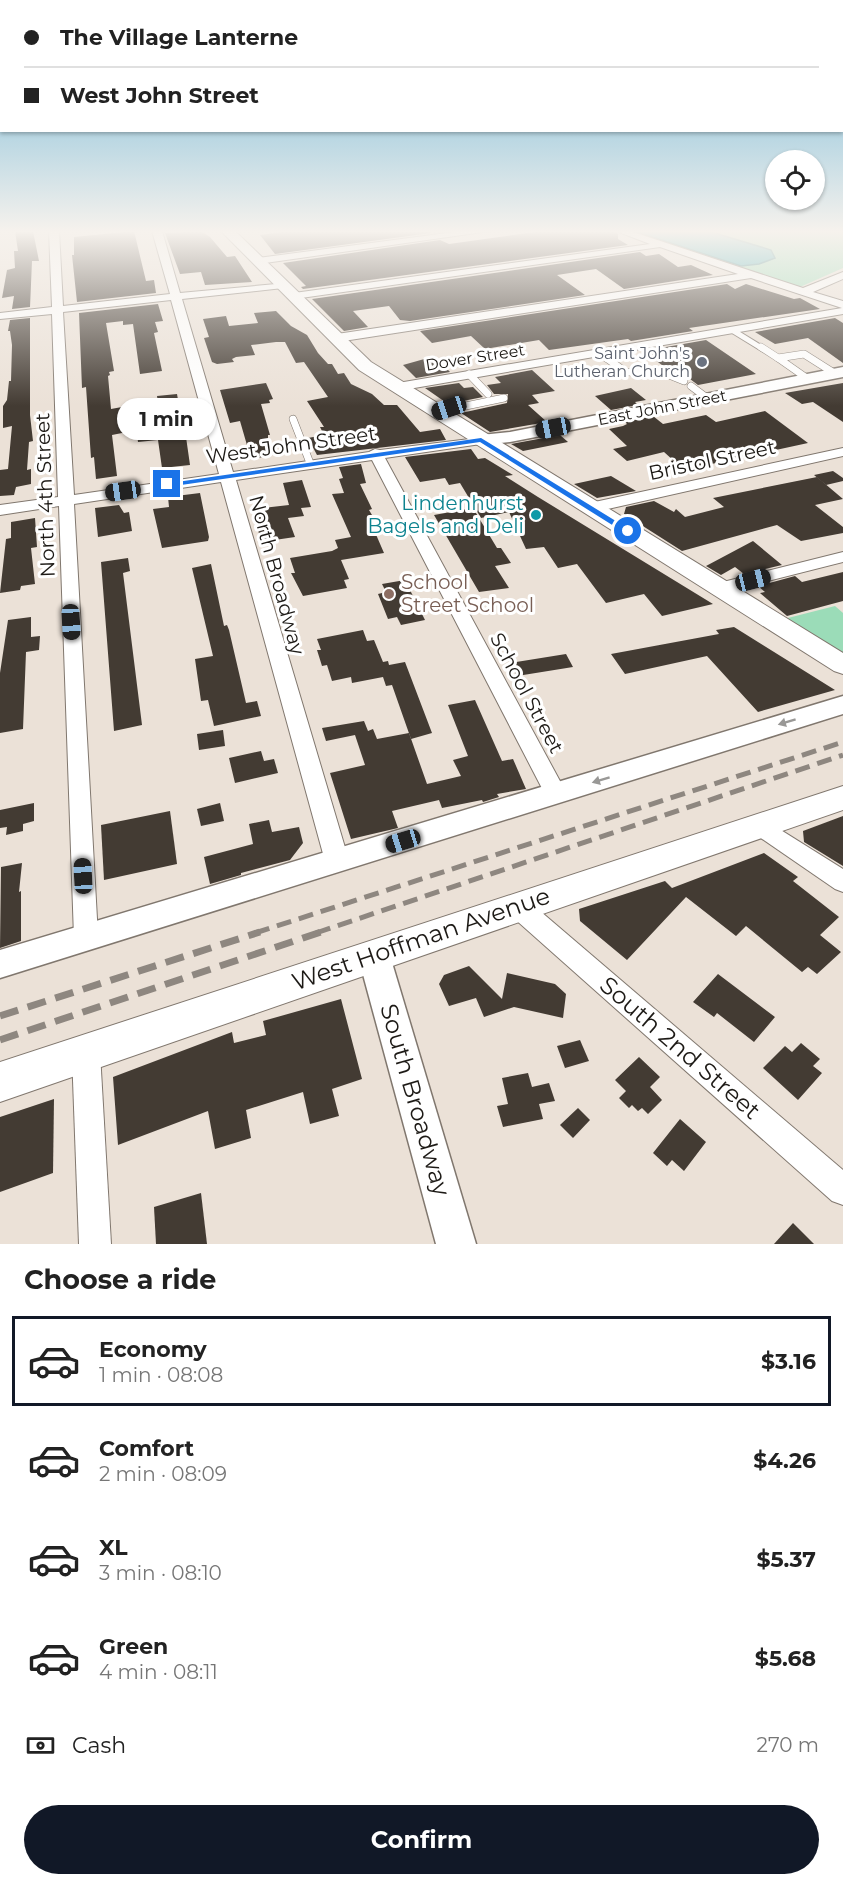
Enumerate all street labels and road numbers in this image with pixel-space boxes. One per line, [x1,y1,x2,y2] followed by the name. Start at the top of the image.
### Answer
[424,340,526,375] street label: Dover Street
[596,386,729,429] street label: East John Street
[30,412,60,578] street label: North 4th Street
[204,421,378,469] street label: West John Street
[646,435,778,485] street label: Bristol Street
[244,493,310,658] street label: North Broadway
[485,629,569,757] street label: School Street
[288,881,554,996] street label: West Hoffman Avenue
[594,970,767,1125] street label: South 2nd Street
[374,1001,457,1199] street label: South Broadway

